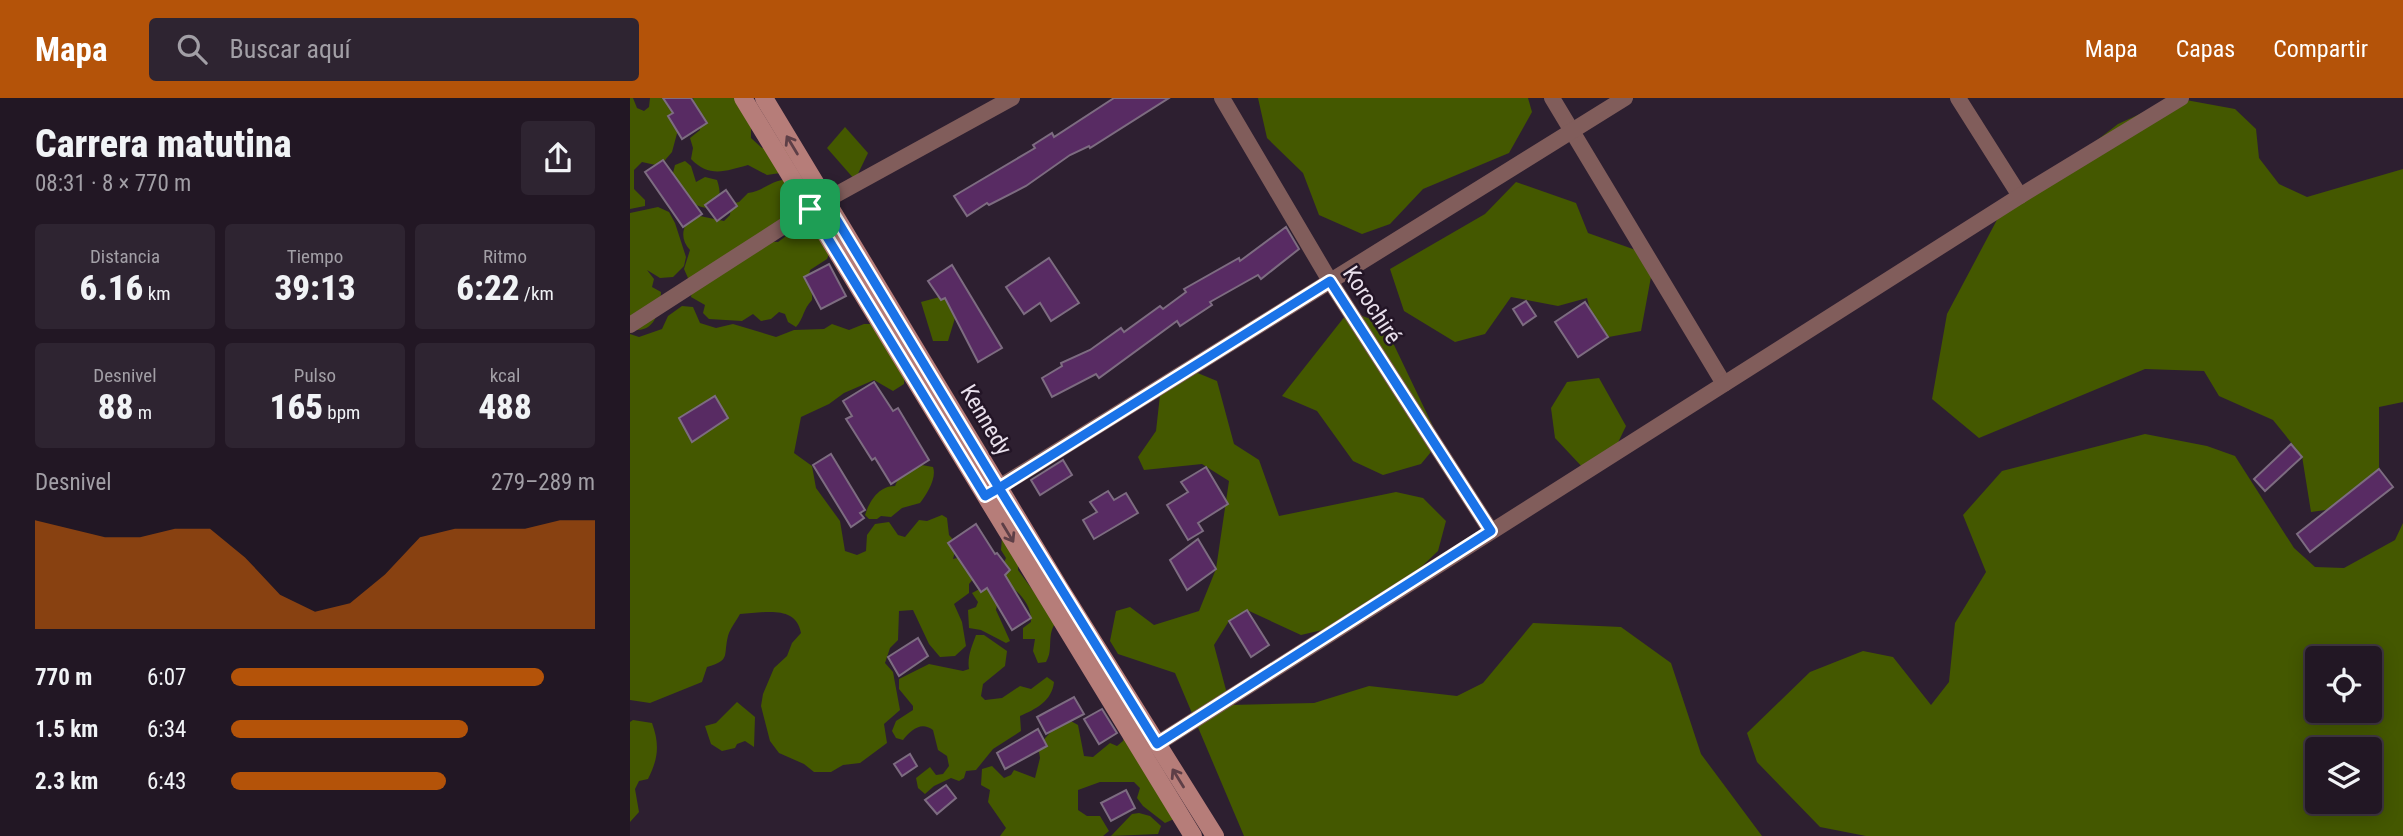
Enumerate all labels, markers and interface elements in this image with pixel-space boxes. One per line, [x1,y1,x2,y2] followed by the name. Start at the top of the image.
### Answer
[149,18,639,81] search box
[35,30,107,69] text: Mapa
[173,30,211,68] icon: search
[229,34,351,64] text: Buscar aquí
[2085,35,2138,63] text: Mapa
[2176,35,2235,63] text: Capas
[2273,35,2368,63] text: Compartir
[521,121,595,195] button: share
[35,122,292,166] text: Carrera matutina
[784,135,798,155] one-way arrow
[35,170,191,197] text: 08:31 · 8 × 770 m
[780,179,840,239] pin
[791,190,829,228] icon: arrive
[90,245,160,268] text: Distancia
[287,245,343,268] text: Tiempo
[483,245,527,268] text: Ritmo
[1337,261,1407,349] street label: Korochiré
[80,268,143,309] text: 6.16
[274,268,356,309] text: 39:13
[456,268,519,309] text: 6:22
[143,282,171,305] text: km
[519,282,554,305] text: /km
[93,364,157,387] text: Desnivel
[294,364,336,387] text: Pulso
[490,364,520,387] text: kcal
[955,380,1018,460] street label: Kennedy
[98,387,133,428] text: 88
[270,387,323,428] text: 165
[478,387,532,428] text: 488
[133,401,152,424] text: m
[323,401,360,424] text: bpm
[35,469,112,496] text: Desnivel
[491,469,595,496] text: 279–289 m
[1000,523,1015,542] one-way arrow
[2305,646,2382,814] map controls
[2305,646,2382,723] button: locate
[35,664,92,691] text: 770 m
[147,664,186,691] text: 6:07
[35,716,98,743] text: 1.5 km
[147,716,186,743] text: 6:34
[2305,737,2382,814] button: layers
[35,768,98,795] text: 2.3 km
[147,768,186,795] text: 6:43
[1171,769,1185,789] one-way arrow

